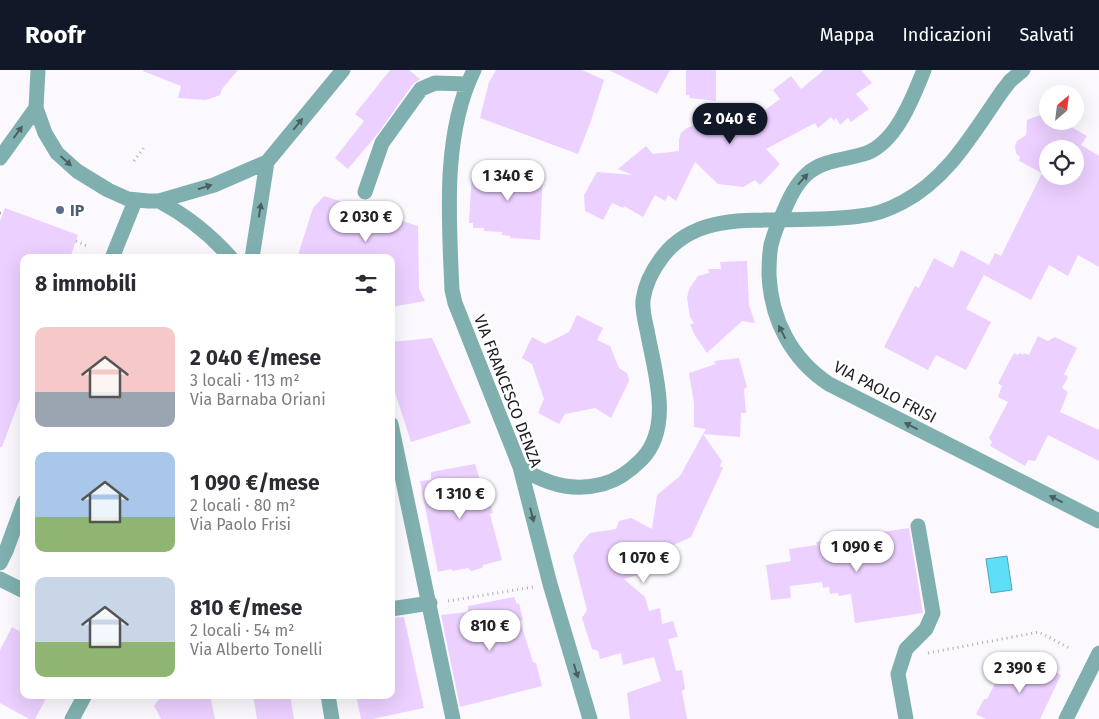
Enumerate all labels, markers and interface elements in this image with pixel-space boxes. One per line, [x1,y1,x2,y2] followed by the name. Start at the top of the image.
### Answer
[25,21,86,49] text: Roofr
[820,24,875,46] text: Mappa
[903,24,992,46] text: Indicazioni
[1020,24,1074,46] text: Salvati
[1039,85,1084,130] north arrow
[1039,85,1084,185] map controls
[684,102,776,145] pin: 2 040 €
[703,109,757,128] text: 2 040 €
[293,118,304,131] one-way arrow
[12,126,23,139] one-way arrow
[1039,140,1084,185] button: locate
[60,155,72,167] one-way arrow
[462,160,554,202] pin: 1 340 €
[482,166,534,185] text: 1 340 €
[797,174,809,186] one-way arrow
[198,183,213,191] one-way arrow
[320,200,412,243] pin: 2 030 €
[70,201,85,220] place label: IP
[256,201,264,217] one-way arrow
[54,204,66,216] marker: IP
[340,207,392,226] text: 2 030 €
[352,270,380,298] icon: filters
[35,271,136,297] text: 8 immobili
[470,312,546,471] street label: VIA FRANCESCO DENZA
[778,324,786,339] one-way arrow
[190,345,321,371] text: 2 040 €/mese
[75,347,135,407] icon: home
[830,357,940,427] street label: VIA PAOLO FRISI
[190,371,300,390] text: 3 locali · 113 m²
[190,390,326,409] text: Via Barnaba Oriani
[903,422,918,430] one-way arrow
[190,470,320,496] text: 1 090 €/mese
[75,472,135,532] icon: home
[414,478,506,520] pin: 1 310 €
[435,484,485,503] text: 1 310 €
[1048,495,1063,503] one-way arrow
[190,496,296,515] text: 2 locali · 80 m²
[528,507,536,522] one-way arrow
[190,515,291,534] text: Via Paolo Frisi
[811,530,903,573] pin: 1 090 €
[831,537,883,556] text: 1 090 €
[598,542,690,584] pin: 1 070 €
[619,548,669,567] text: 1 070 €
[190,595,302,621] text: 810 €/mese
[75,597,135,657] icon: home
[455,610,525,652] pin: 810 €
[471,616,509,635] text: 810 €
[190,621,294,640] text: 2 locali · 54 m²
[190,640,322,659] text: Via Alberto Tonelli
[974,652,1066,694] pin: 2 390 €
[994,658,1046,677] text: 2 390 €
[573,664,581,679] one-way arrow

